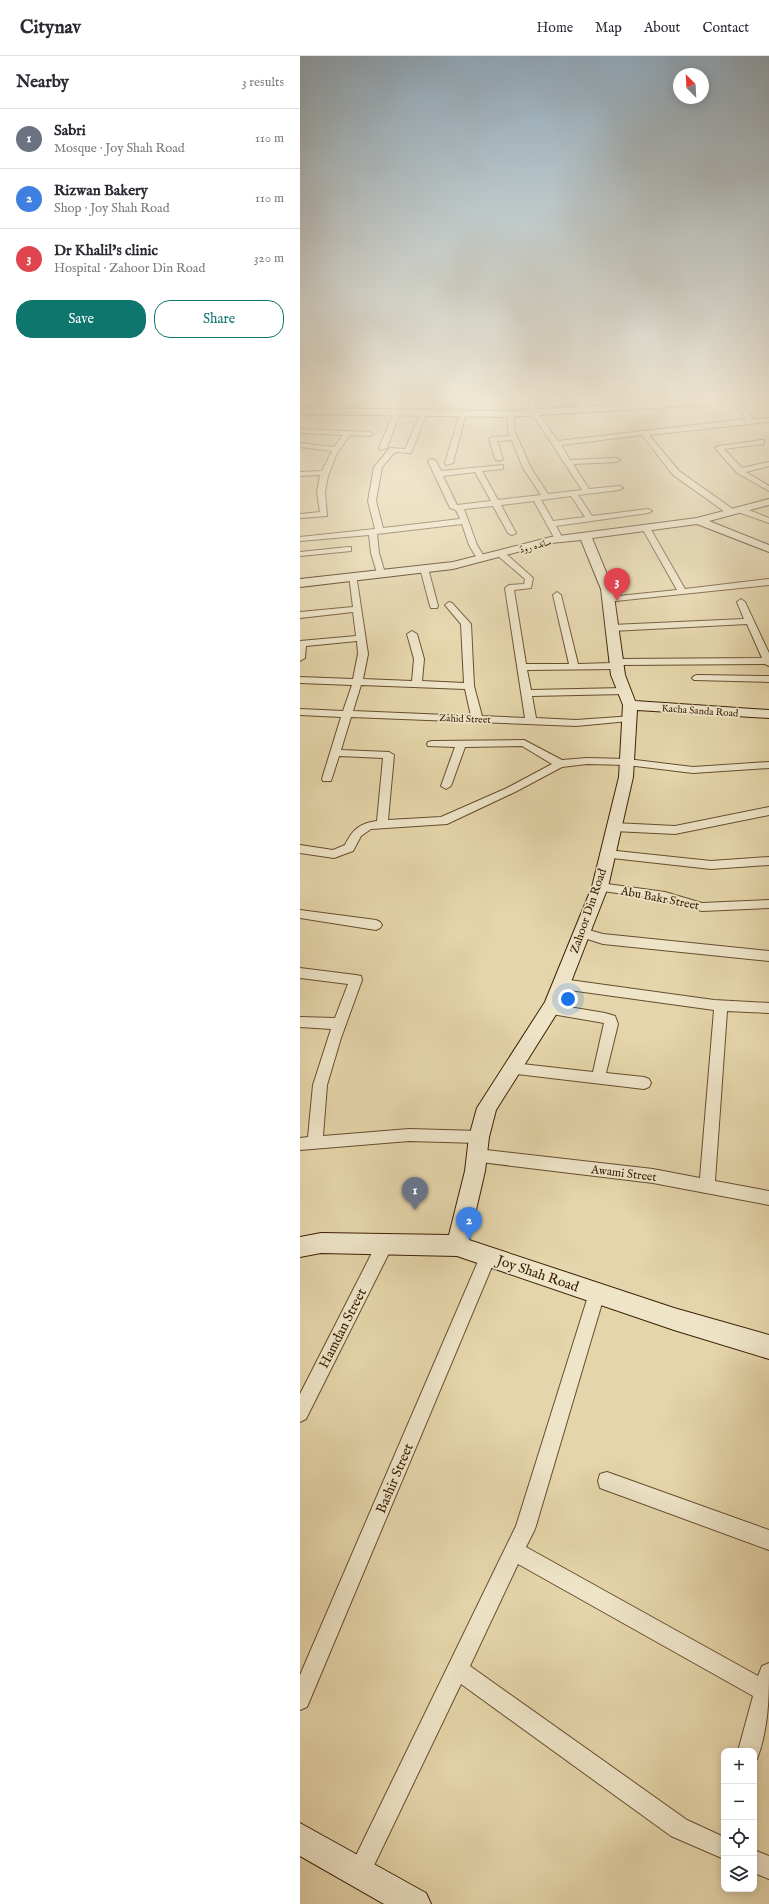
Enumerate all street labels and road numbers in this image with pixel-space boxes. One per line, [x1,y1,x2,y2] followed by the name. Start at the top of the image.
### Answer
[518,536,553,557] street label: ساندہ روڈ
[661,702,739,721] street label: Kacha Sanda Road
[439,712,492,727] street label: Zahid Street
[567,866,610,956] street label: Zahoor Din Road
[618,883,700,913] street label: Abu Bakr Street
[589,1162,658,1185] street label: Awami Street
[492,1251,582,1297] street label: Joy Shah Road
[315,1285,371,1372] street label: Hamdan Street
[372,1440,418,1516] street label: Bashir Street

